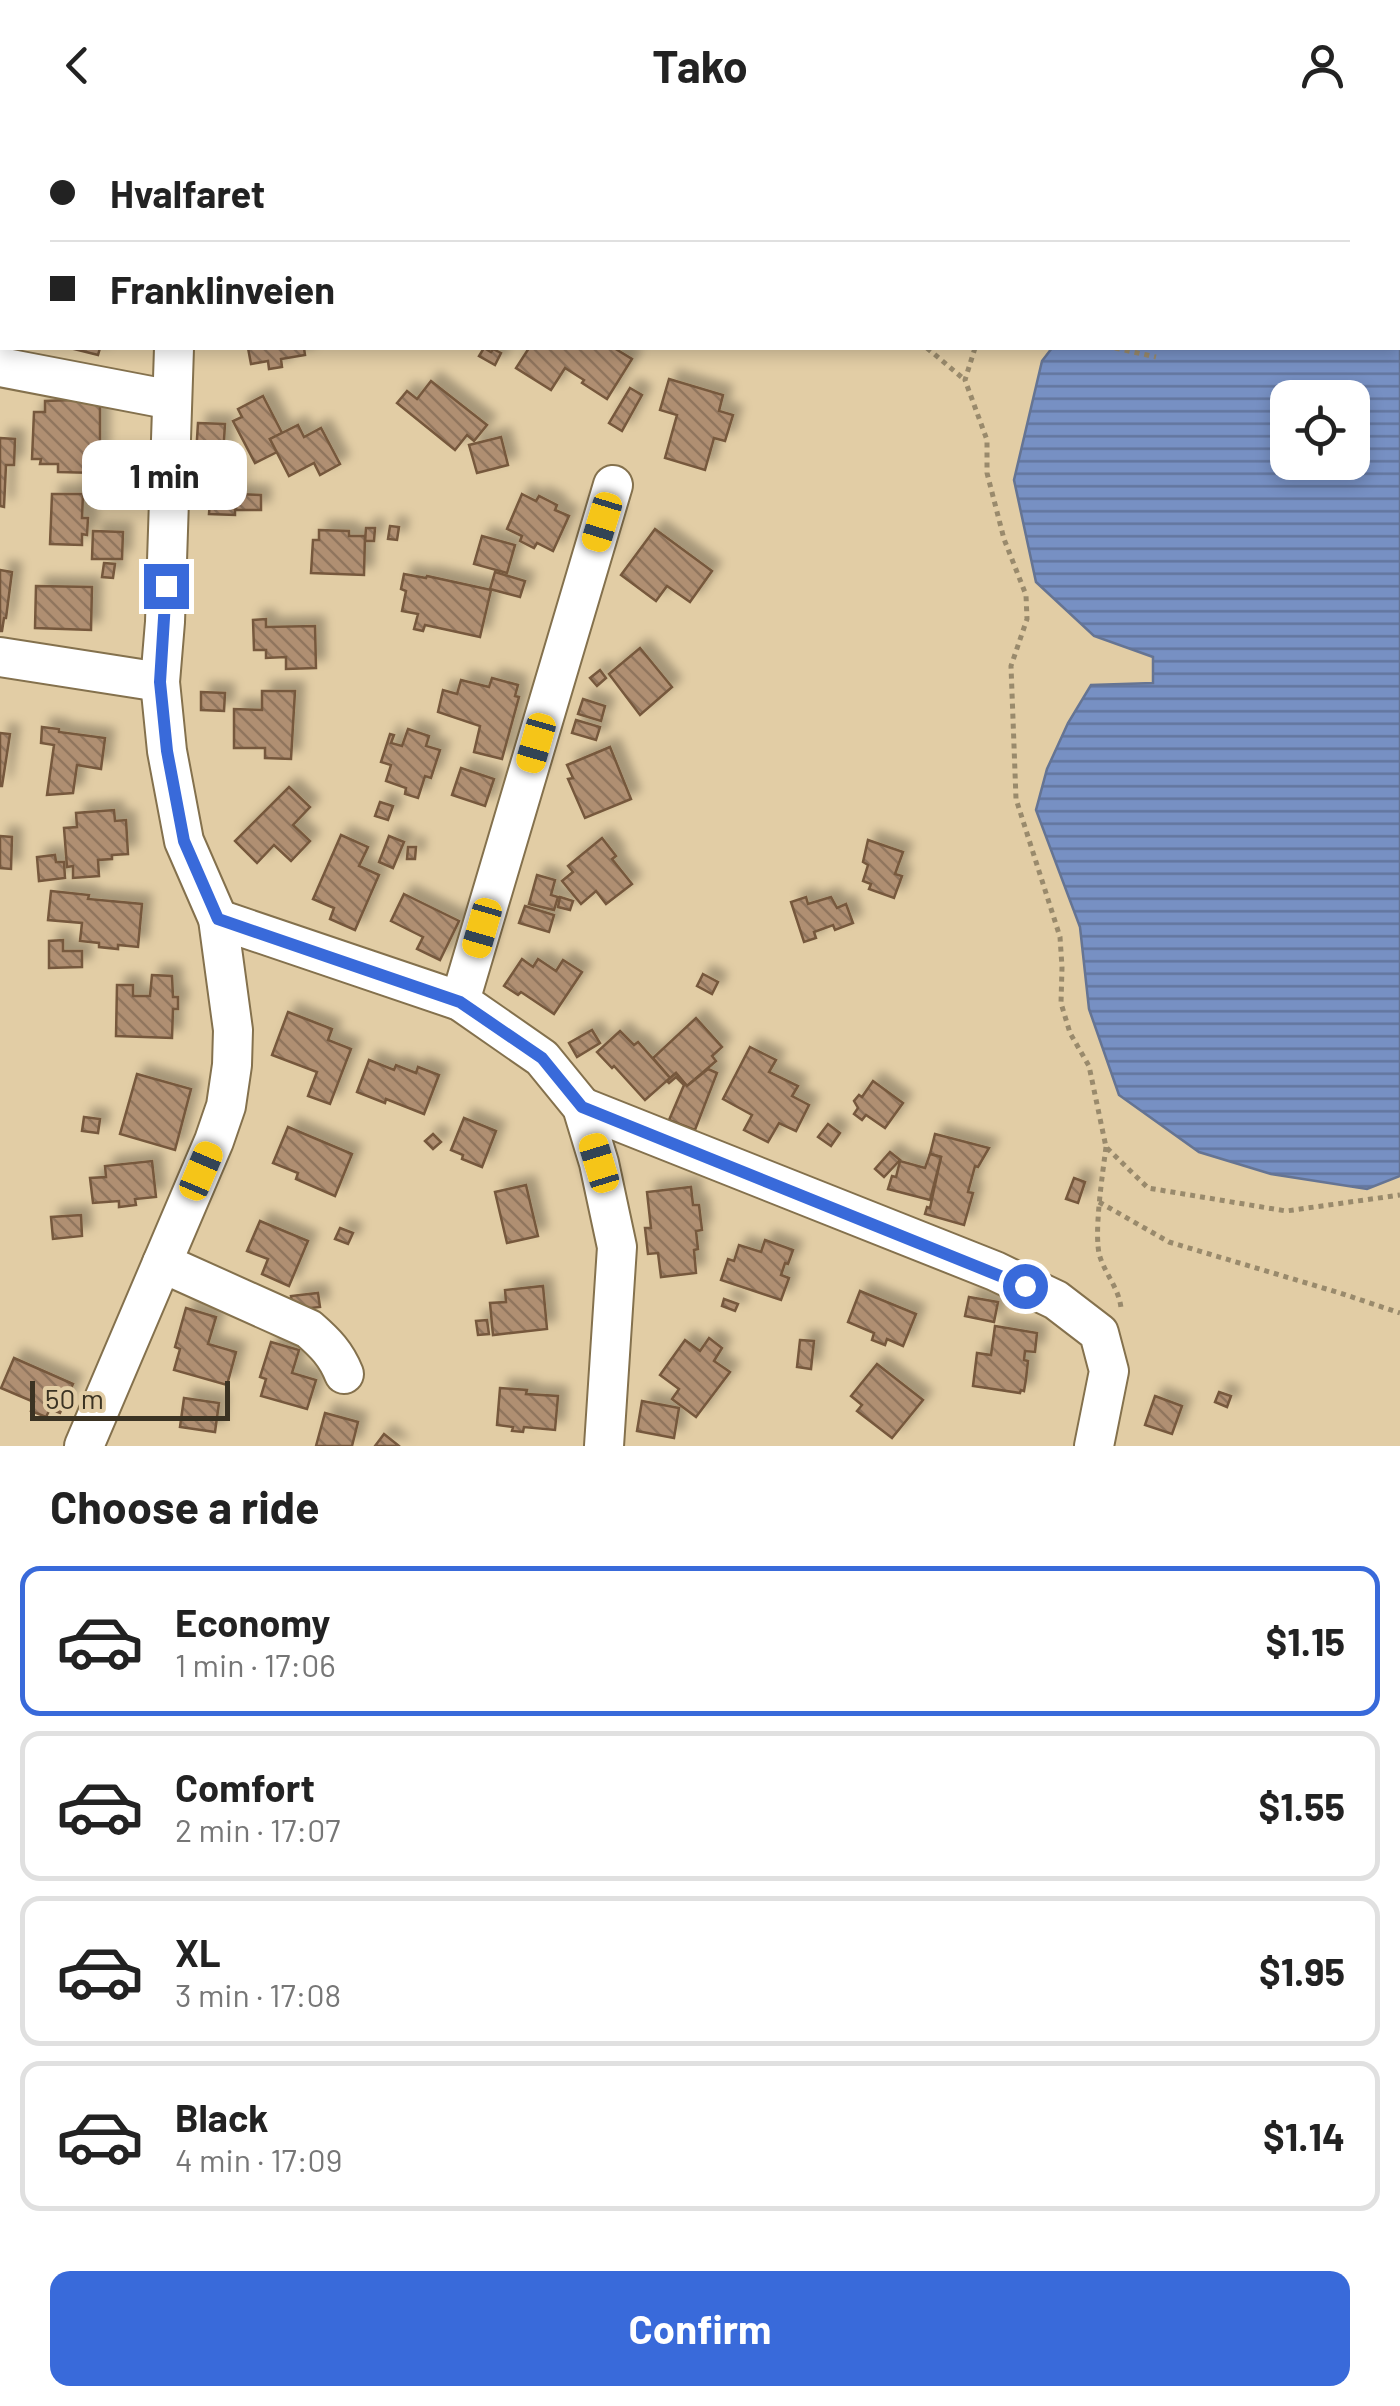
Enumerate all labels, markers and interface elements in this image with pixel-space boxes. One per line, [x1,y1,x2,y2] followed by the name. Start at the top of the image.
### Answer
[50,38,105,93] icon: back
[652,38,748,92] text: Tako
[1295,38,1350,93] icon: person
[110,170,265,216] text: Hvalfaret
[110,266,335,312] text: Franklinveien
[1270,380,1370,480] map controls
[1270,380,1370,480] button: locate
[84,441,248,511] callout: 1 min
[129,456,200,494] text: 1 min
[579,489,625,555] car
[144,564,189,609] route end
[513,710,559,776] car
[459,895,505,961] car
[576,1130,622,1196] car
[175,1138,227,1204] car
[1003,1264,1048,1309] route start
[30,1376,230,1420] scale bar
[45,1381,104,1415] text: 50 m
[50,1479,320,1533] text: Choose a ride
[55,1596,145,1686] icon: car
[175,1599,330,1645] text: Economy
[1266,1618,1345,1664] text: $1.15
[175,1645,336,1683] text: 1 min · 17:06
[55,1761,145,1851] icon: car
[175,1764,315,1810] text: Comfort
[1259,1783,1345,1829] text: $1.55
[175,1810,340,1848] text: 2 min · 17:07
[55,1926,145,2016] icon: car
[175,1929,221,1975] text: XL
[1259,1948,1345,1994] text: $1.95
[175,1975,341,2013] text: 3 min · 17:08
[55,2091,145,2181] icon: car
[175,2094,269,2140] text: Black
[1263,2113,1345,2159] text: $1.14
[175,2140,342,2178] text: 4 min · 17:09
[50,2271,1350,2386] button: Confirm

